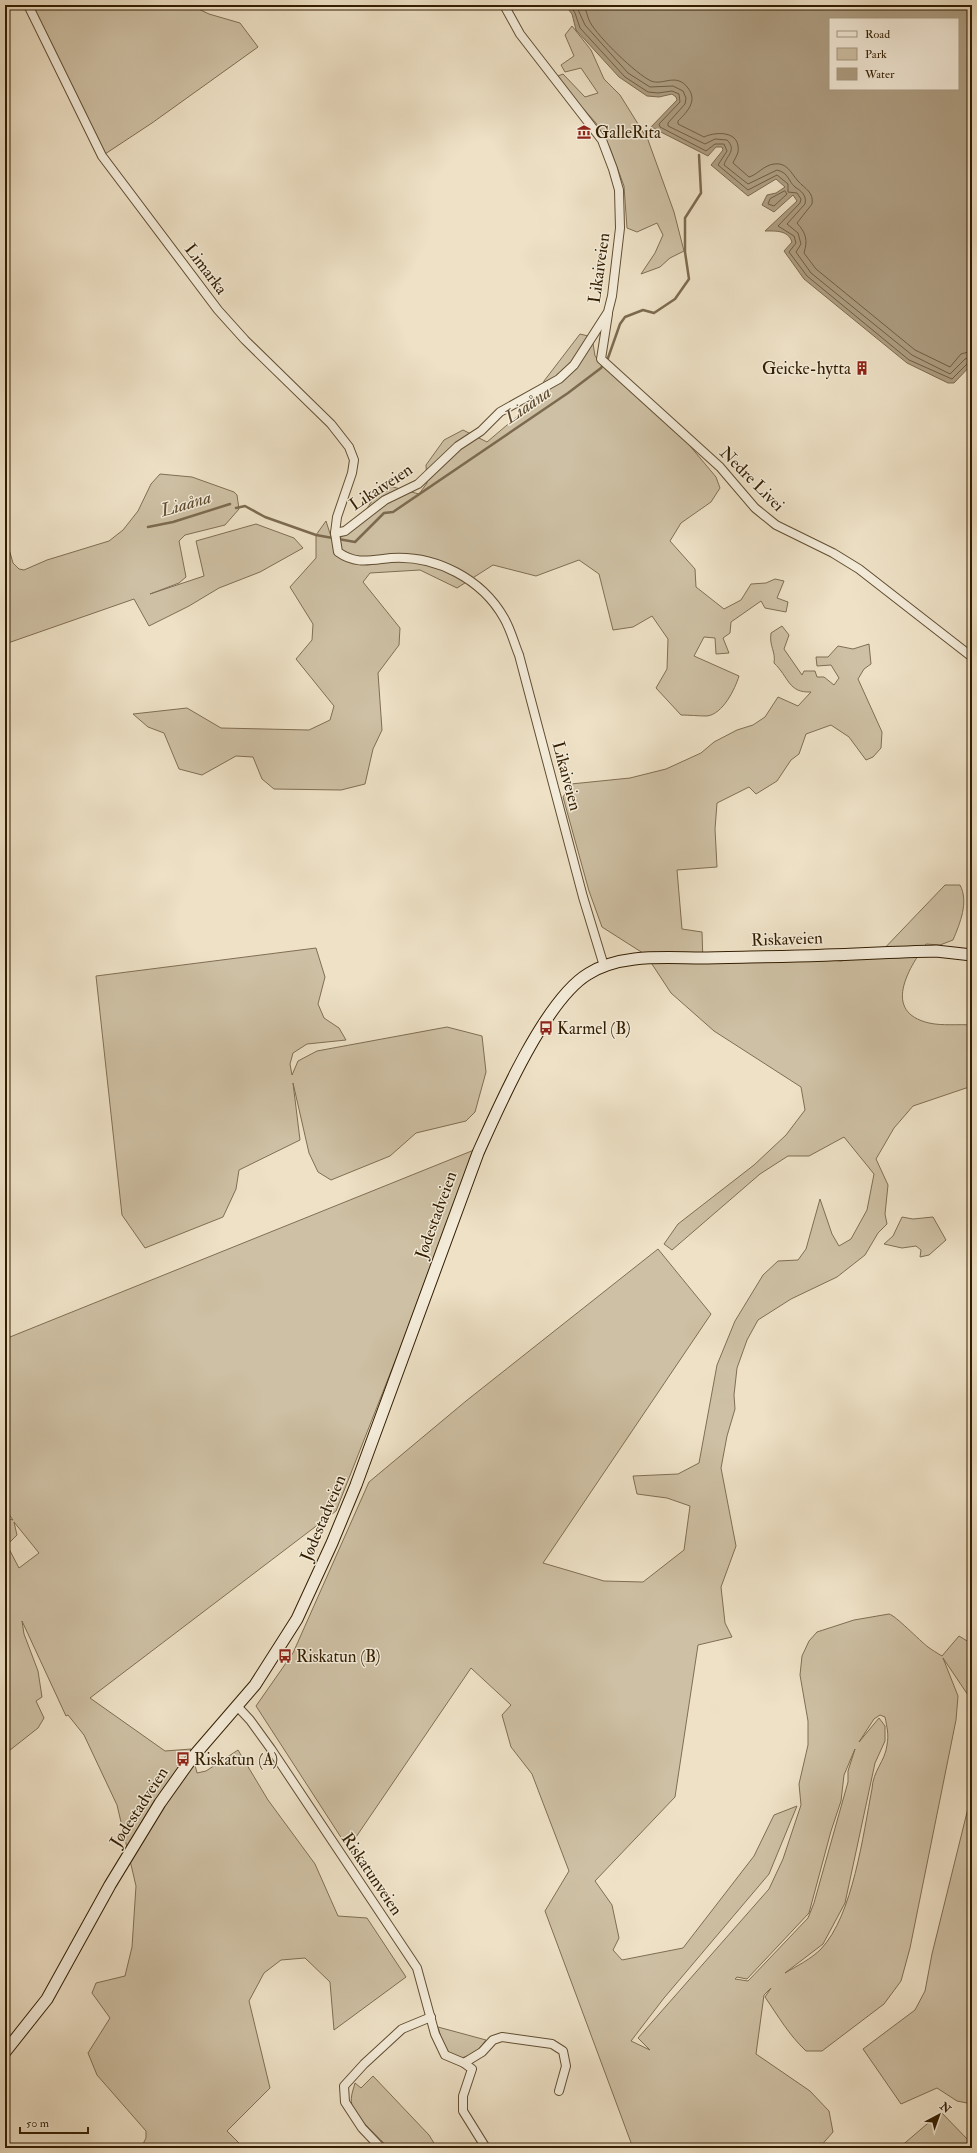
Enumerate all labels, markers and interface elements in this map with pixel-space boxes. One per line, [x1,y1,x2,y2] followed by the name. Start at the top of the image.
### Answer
[829,18,959,90] legend
[865,27,890,42] text: Road
[865,47,887,62] text: Park
[864,67,895,82] text: Water
[595,122,662,143] place label: GalleRita
[576,124,592,140] museum icon: GalleRita
[584,231,614,305] street label: Likaiveien
[180,239,233,299] street label: Limarka
[762,358,852,380] place label: Geicke-hytta
[854,360,870,376] building icon: Geicke-hytta
[499,381,556,429] water label: Liaåna
[715,442,789,516] street label: Nedre Livei
[346,459,417,515] street label: Likaiveien
[157,486,214,522] water label: Liaåna
[548,739,586,813] street label: Likaiveien
[751,927,823,951] street label: Riskaveien
[557,1018,631,1039] place label: Karmel (B)
[538,1020,554,1036] bus stop icon: Karmel (B)
[410,1168,463,1263] street label: Jødestadveien
[295,1472,352,1566] street label: Jødestadveien
[296,1646,381,1667] place label: Riskatun (B)
[277,1648,293,1664] bus stop icon: Riskatun (B)
[194,1749,278,1770] place label: Riskatun (A)
[175,1751,191,1767] bus stop icon: Riskatun (A)
[105,1763,174,1852] street label: Jødestadveien
[337,1829,407,1919] street label: Riskatunveien
[919,2095,959,2135] north arrow
[936,2099,954,2117] text: N
[20,2109,88,2135] scale bar
[26,2116,50,2131] text: 50 m

